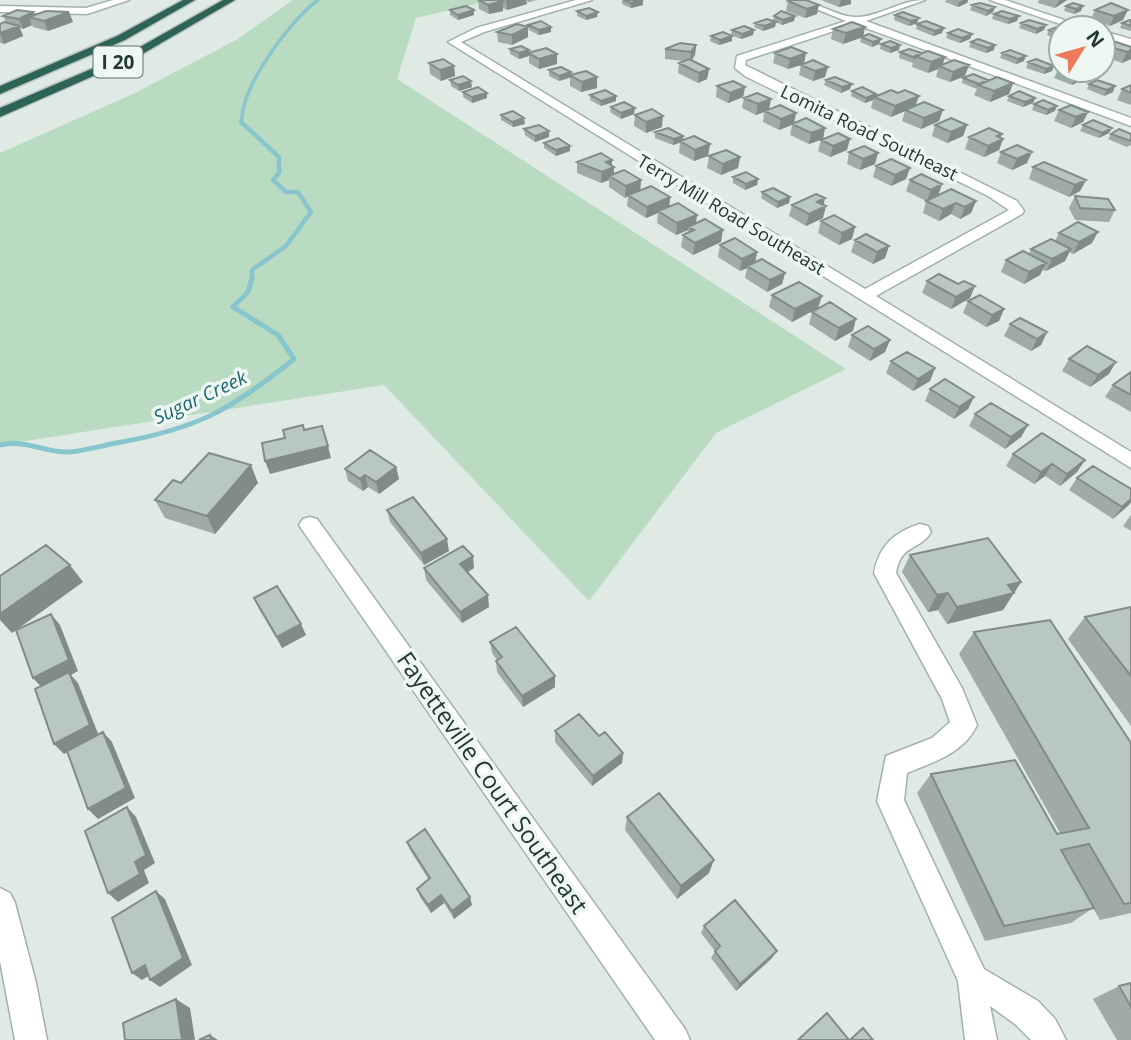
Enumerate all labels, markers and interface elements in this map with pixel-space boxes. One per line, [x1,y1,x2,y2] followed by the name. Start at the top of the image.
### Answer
[1047,14,1117,84] north arrow
[1081,25,1111,53] text: N
[94,46,142,78] road number: I 20
[777,79,962,186] street label: Lomita Road Southeast
[633,149,830,280] street label: Terry Mill Road Southeast
[149,364,252,430] water label: Sugar Creek
[390,644,596,920] street label: Fayetteville Court Southeast

